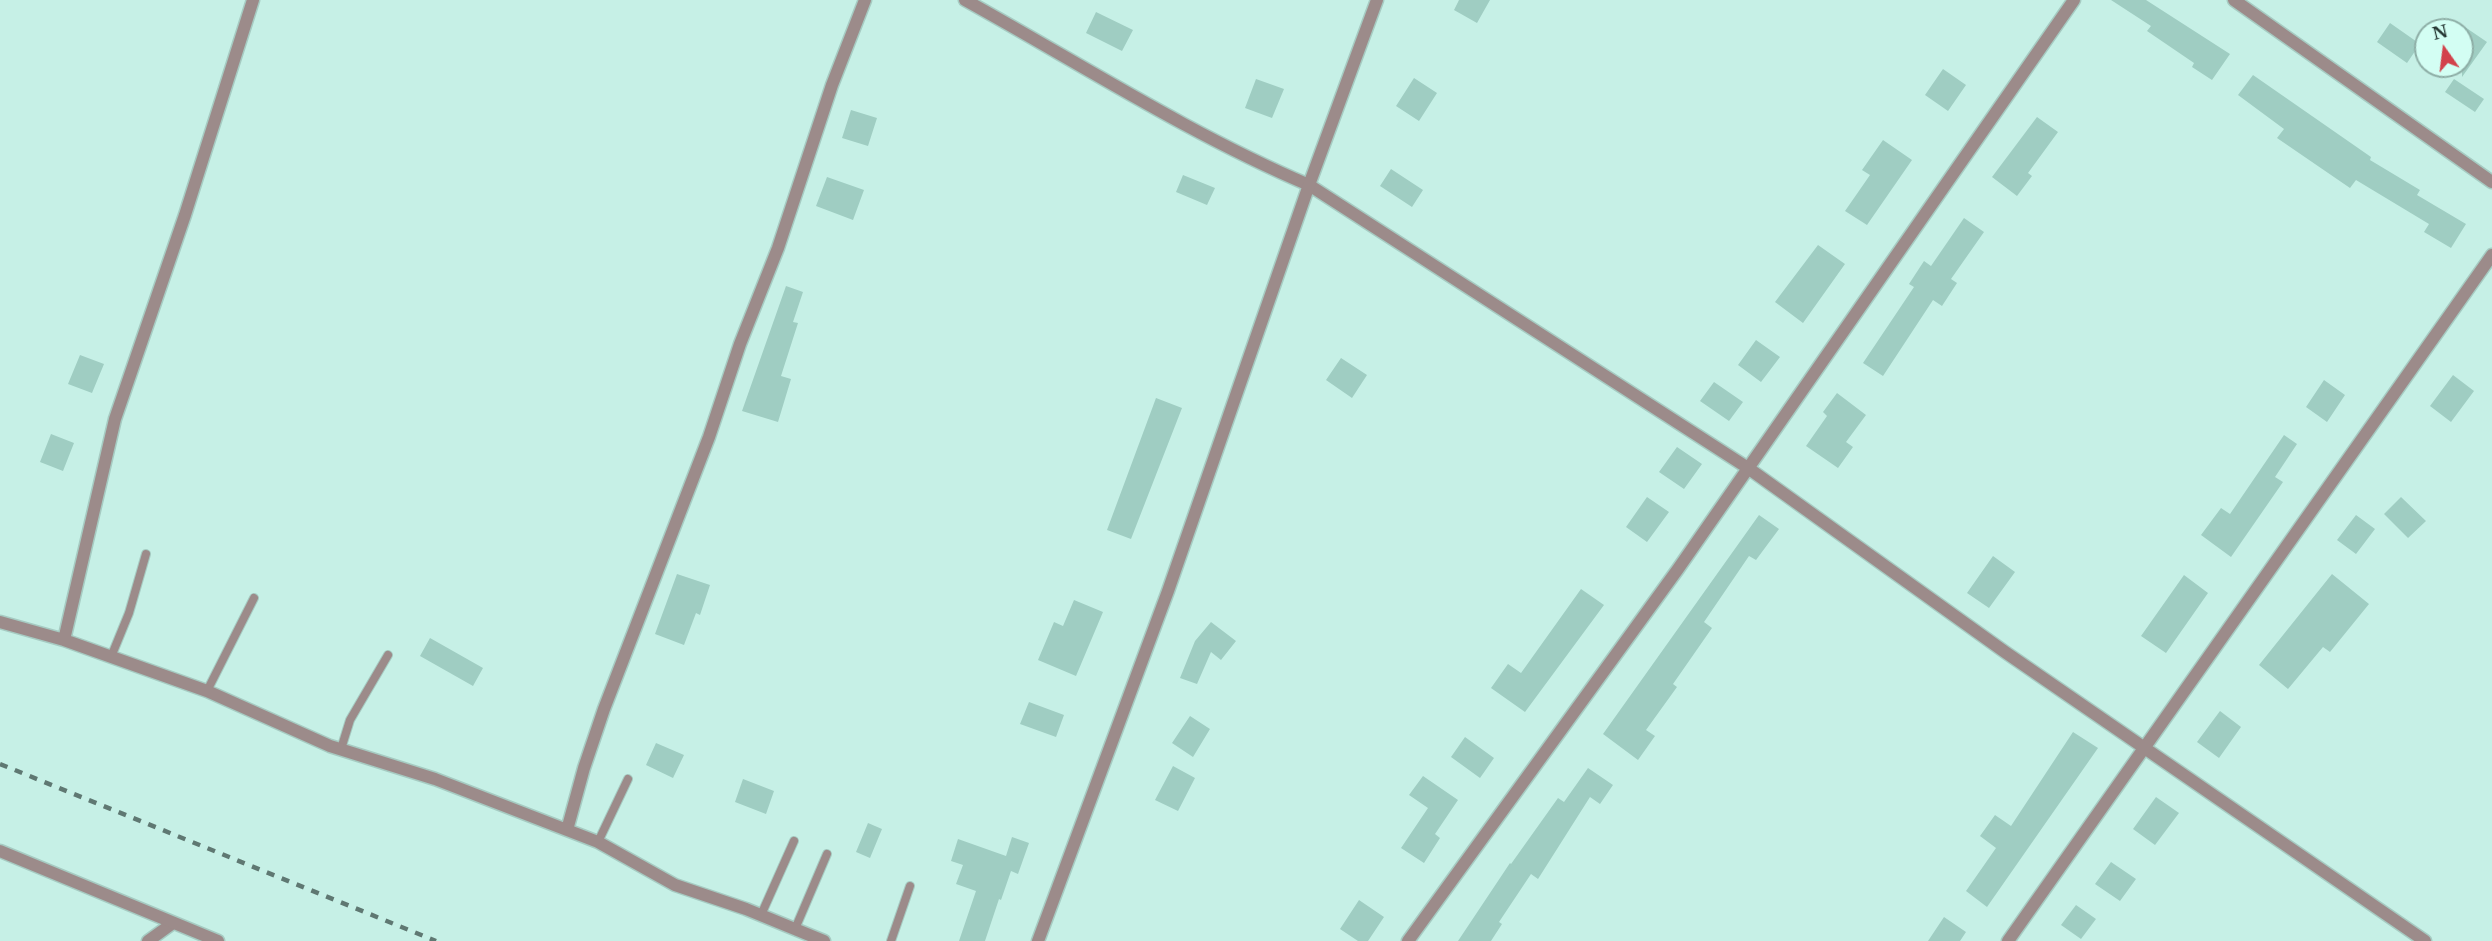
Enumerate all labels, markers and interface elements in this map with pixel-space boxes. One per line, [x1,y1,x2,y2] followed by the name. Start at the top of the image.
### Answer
[2414,18,2474,78] north arrow
[2430,21,2450,44] text: N

